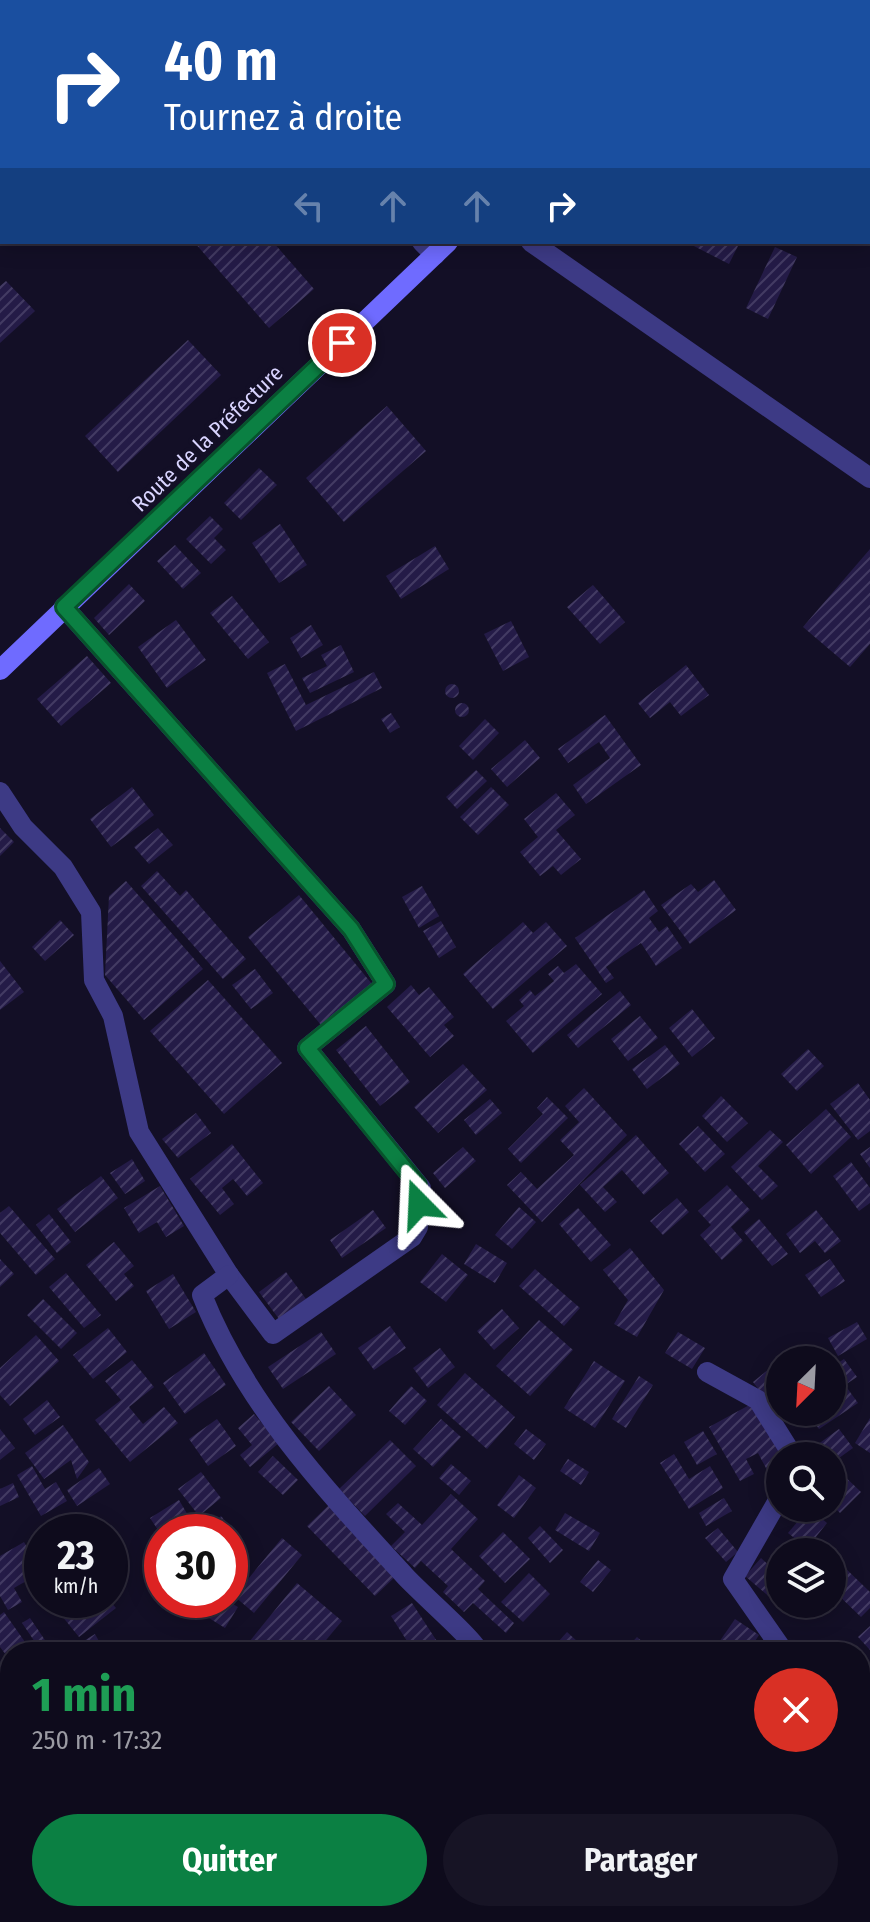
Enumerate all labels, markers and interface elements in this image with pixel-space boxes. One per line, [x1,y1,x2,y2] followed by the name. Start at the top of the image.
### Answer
[164,28,278,95] text: 40 m
[32,32,136,136] icon: right
[164,96,402,140] text: Tournez à droite
[287,184,331,228] icon: left
[371,184,415,228] icon: ahead
[455,184,499,228] icon: ahead
[539,184,583,228] icon: right
[308,309,376,377] pin
[320,321,364,365] icon: arrive
[126,359,288,517] street label: Route de la Préfecture
[377,1162,461,1246] position arrow
[766,1346,846,1426] north arrow
[766,1346,846,1618] map controls
[766,1442,846,1522] button: search
[144,1514,248,1618] speed limit sign: 30
[57,1532,95,1580] text: 23
[766,1538,846,1618] button: layers
[54,1574,98,1598] text: km/h
[32,1666,137,1724] text: 1 min
[754,1668,838,1752] button: close
[32,1725,162,1756] text: 250 m · 17:32
[32,1814,427,1906] button: Quitter
[443,1814,838,1906] button: Partager

